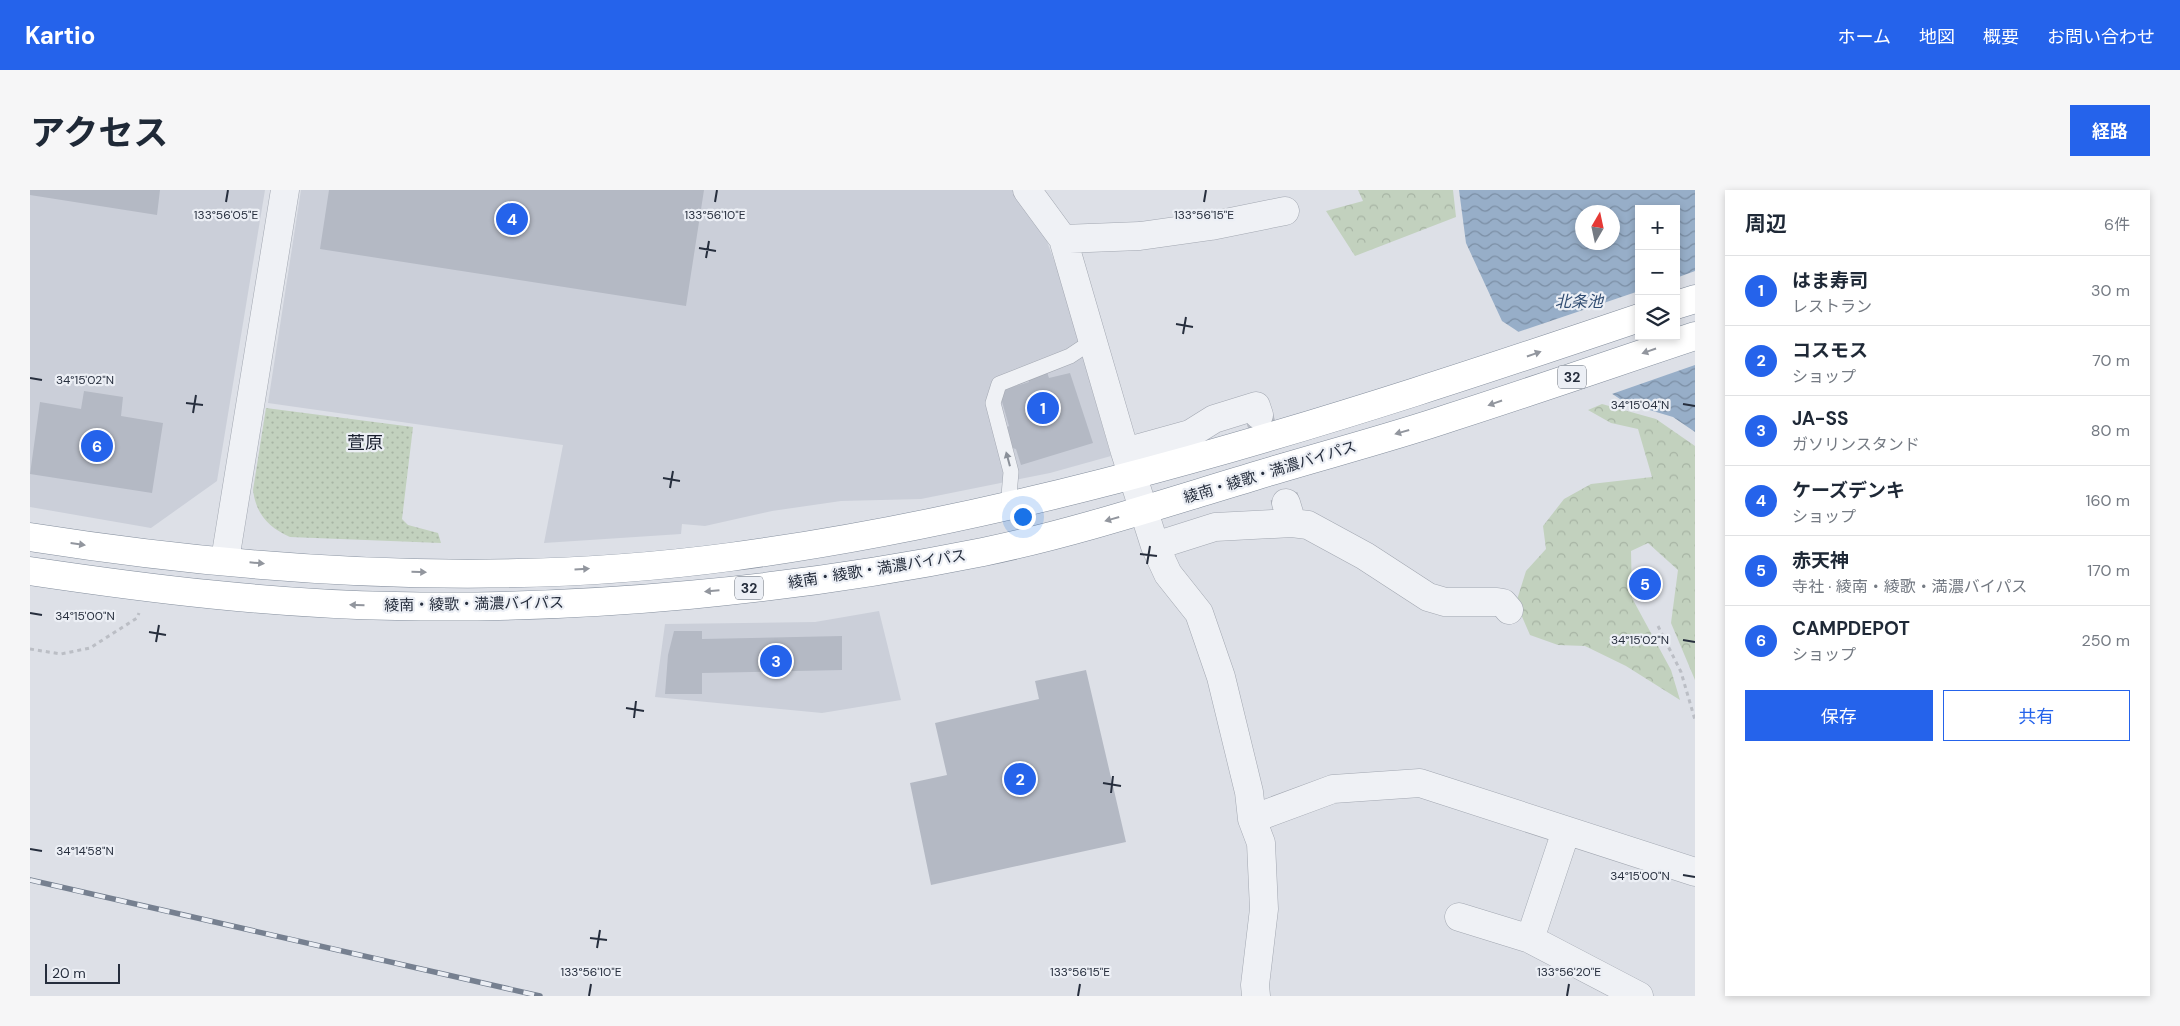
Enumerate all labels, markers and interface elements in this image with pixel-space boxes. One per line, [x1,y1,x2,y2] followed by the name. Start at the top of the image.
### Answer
[25,20,95,51] text: Kartio
[1838,25,1891,49] text: ホーム
[1919,25,1955,49] text: 地図
[1983,25,2019,49] text: 概要
[2047,25,2155,49] text: お問い合わせ
[2070,105,2150,156] button: 経路
[30,110,168,156] text: アクセス
[496,200,528,238] pin: 4
[1575,205,1620,250] north arrow
[1635,205,1680,340] map controls
[1635,205,1680,250] button: +
[194,207,258,223] text: 133°56'05"E
[684,207,746,223] text: 133°56'10"E
[1174,207,1234,223] text: 133°56'15"E
[1745,210,1787,238] text: 周辺
[2104,214,2130,235] text: 6件
[1635,250,1680,295] button: −
[1792,268,1868,293] text: はま寿司
[1758,280,1764,301] text: 1
[2091,280,2130,301] text: 30 m
[1555,291,1605,312] water label: 北条池
[1635,295,1680,340] button: layers
[1792,296,1872,317] text: レストラン
[1792,338,1868,363] text: コスモス
[1641,347,1656,355] one-way arrow
[1526,349,1541,357] one-way arrow
[1756,350,1766,371] text: 2
[2092,350,2130,371] text: 70 m
[1558,366,1586,388] road number: 32
[1792,366,1856,387] text: ショップ
[56,372,114,388] text: 34°15'02"N
[1027,389,1059,427] pin: 1
[1611,397,1669,413] text: 34°15'04"N
[1487,400,1502,407] one-way arrow
[1792,406,1849,431] text: JA-SS
[1756,420,1766,441] text: 3
[2091,420,2130,441] text: 80 m
[81,427,113,465] pin: 6
[1394,429,1409,437] one-way arrow
[347,431,383,455] district label: 萱原
[1792,434,1920,455] text: ガソリンスタンド
[1181,436,1359,508] street label: 綾南・綾歌・満濃バイパス
[1003,451,1011,466] one-way arrow
[1792,478,1905,503] text: ケーズデンキ
[1756,490,1766,511] text: 4
[2086,490,2130,511] text: 160 m
[1010,504,1036,530] your location
[1792,506,1856,527] text: ショップ
[1105,515,1120,523] one-way arrow
[71,540,87,548] one-way arrow
[787,545,967,593] street label: 綾南・綾歌・満濃バイパス
[1792,548,1849,573] text: 赤天神
[249,559,265,567] one-way arrow
[1756,560,1766,581] text: 5
[2087,560,2130,581] text: 170 m
[574,565,590,573] one-way arrow
[1629,565,1661,603] pin: 5
[412,568,428,576] one-way arrow
[735,576,763,599] road number: 32
[1792,576,2027,597] text: 寺社 · 綾南・綾歌・満濃バイパス
[704,588,720,596] one-way arrow
[384,592,564,616] street label: 綾南・綾歌・満濃バイパス
[349,600,365,608] one-way arrow
[55,608,115,624] text: 34°15'00"N
[1792,616,1910,641] text: CAMPDEPOT
[1756,630,1766,651] text: 6
[2082,630,2130,651] text: 250 m
[1611,632,1669,648] text: 34°15'02"N
[760,642,792,680] pin: 3
[1792,644,1856,665] text: ショップ
[1745,690,1933,741] button: 保存
[1943,690,2130,741] button: 共有
[1004,760,1036,798] pin: 2
[56,843,114,859] text: 34°14'58"N
[1610,868,1670,884] text: 34°15'00"N
[45,961,120,984] scale bar
[52,964,86,982] text: 20 m
[560,964,622,980] text: 133°56'10"E
[1050,964,1110,980] text: 133°56'15"E
[1537,964,1601,980] text: 133°56'20"E

